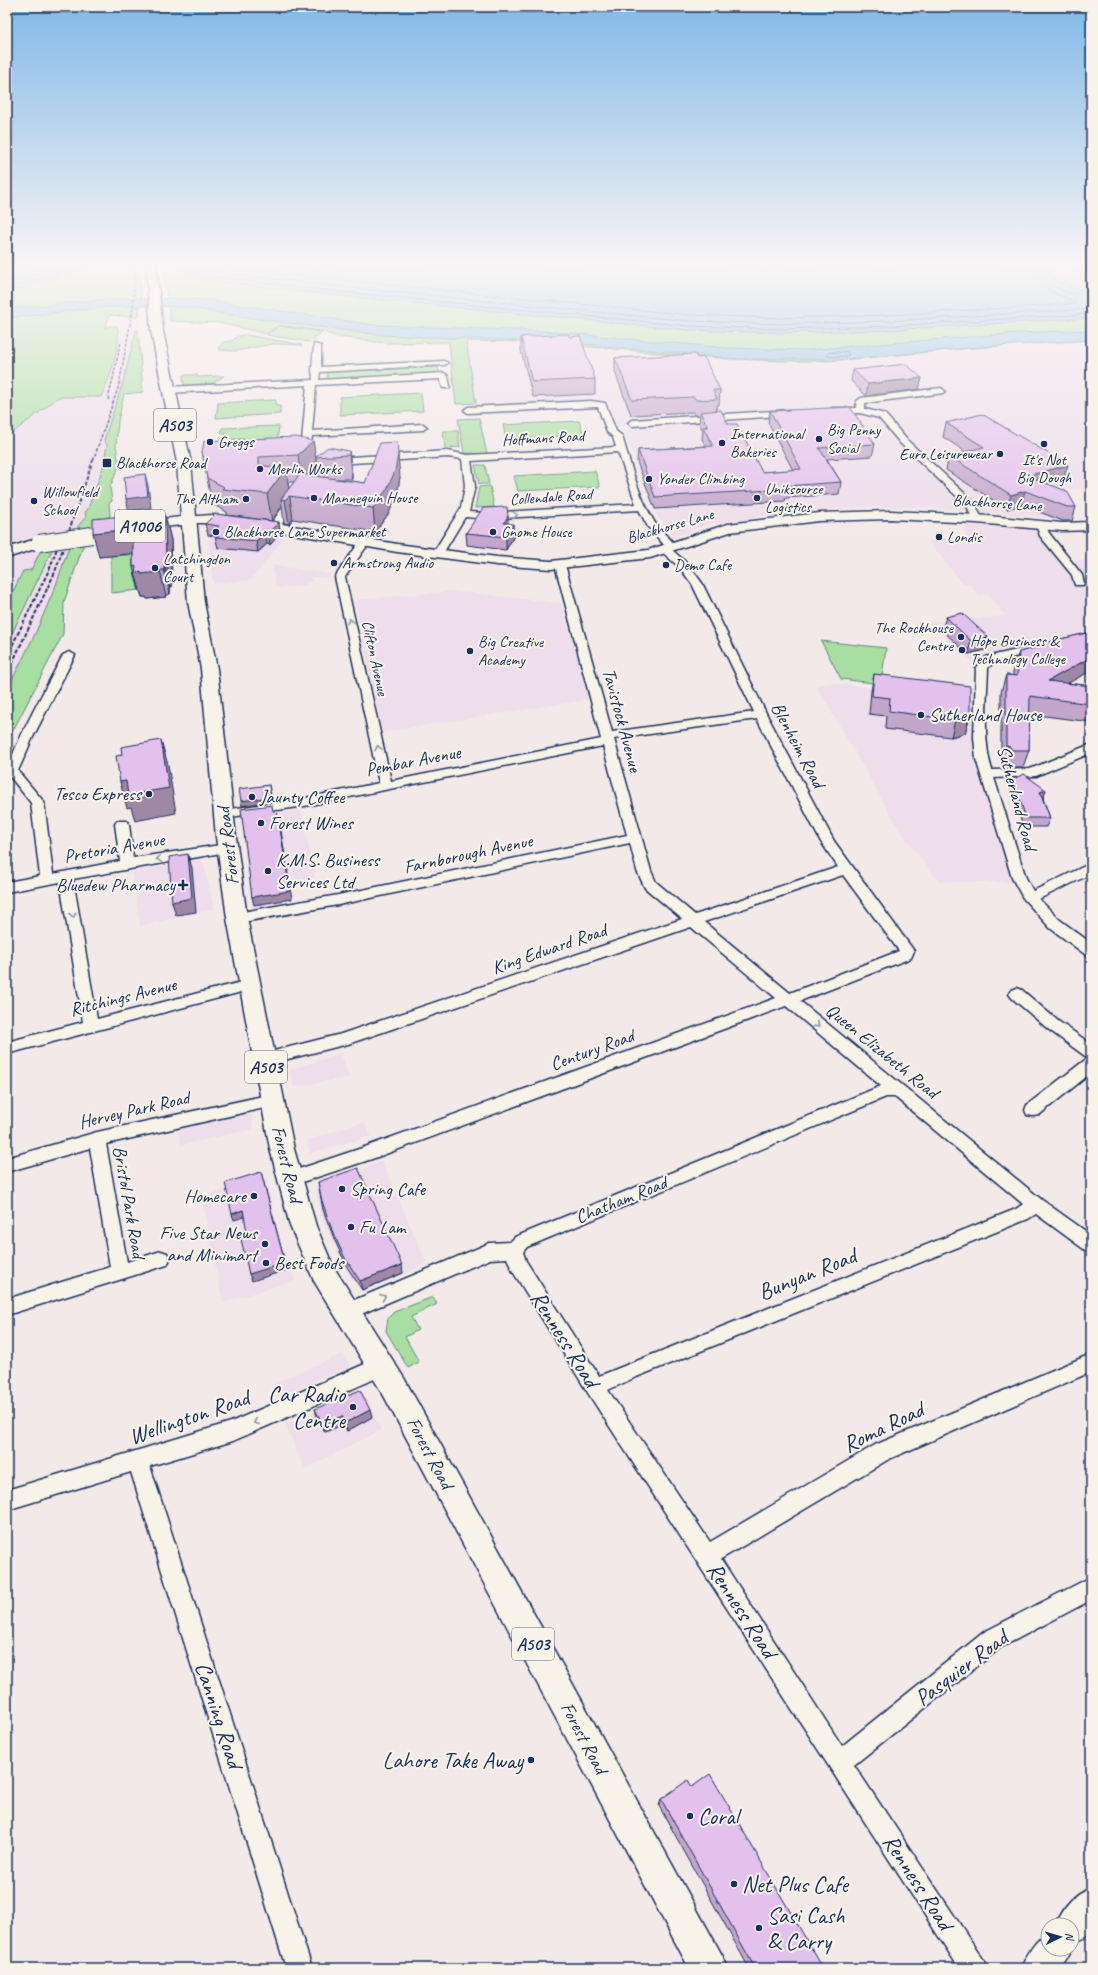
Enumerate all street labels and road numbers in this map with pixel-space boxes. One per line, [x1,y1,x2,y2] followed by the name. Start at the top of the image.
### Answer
[154,409,196,441] road number: A503
[502,426,587,450] street label: Hoffmans Road
[509,484,596,510] street label: Collendale Road
[952,490,1044,516] street label: Blackhorse Lane
[624,504,717,548] street label: Blackhorse Lane
[115,510,165,542] road number: A1006
[357,619,393,699] street label: Clifton Avenue
[597,666,648,776] street label: Tavistock Avenue
[765,698,832,795] street label: Blenheim Road
[363,740,464,782] street label: Pembar Avenue
[992,743,1043,856] street label: Sutherland Road
[211,802,245,886] street label: Forest Road
[62,827,168,869] street label: Pretoria Avenue
[401,828,536,879] street label: Farnborough Avenue
[489,917,613,980] street label: King Edward Road
[67,972,181,1022] street label: Ritchings Avenue
[821,998,946,1106] street label: Queen Elizabeth Road
[547,1023,640,1076] street label: Century Road
[245,1051,287,1083] road number: A503
[76,1085,194,1134] street label: Hervey Park Road
[266,1123,309,1208] street label: Forest Road
[107,1144,151,1263] street label: Bristol Park Road
[572,1170,673,1229] street label: Chatham Road
[754,1240,864,1307] street label: Bunyan Road
[524,1285,608,1396] street label: Renness Road
[125,1382,257,1451] street label: Wellington Road
[838,1393,932,1459] street label: Roma Road
[401,1413,461,1496] street label: Forest Road
[700,1557,786,1667] street label: Renness Road
[909,1621,1016,1712] street label: Pasquier Road
[512,1628,554,1660] road number: A503
[188,1659,251,1775] street label: Canning Road
[555,1698,615,1781] street label: Forest Road
[876,1829,962,1939] street label: Renness Road

